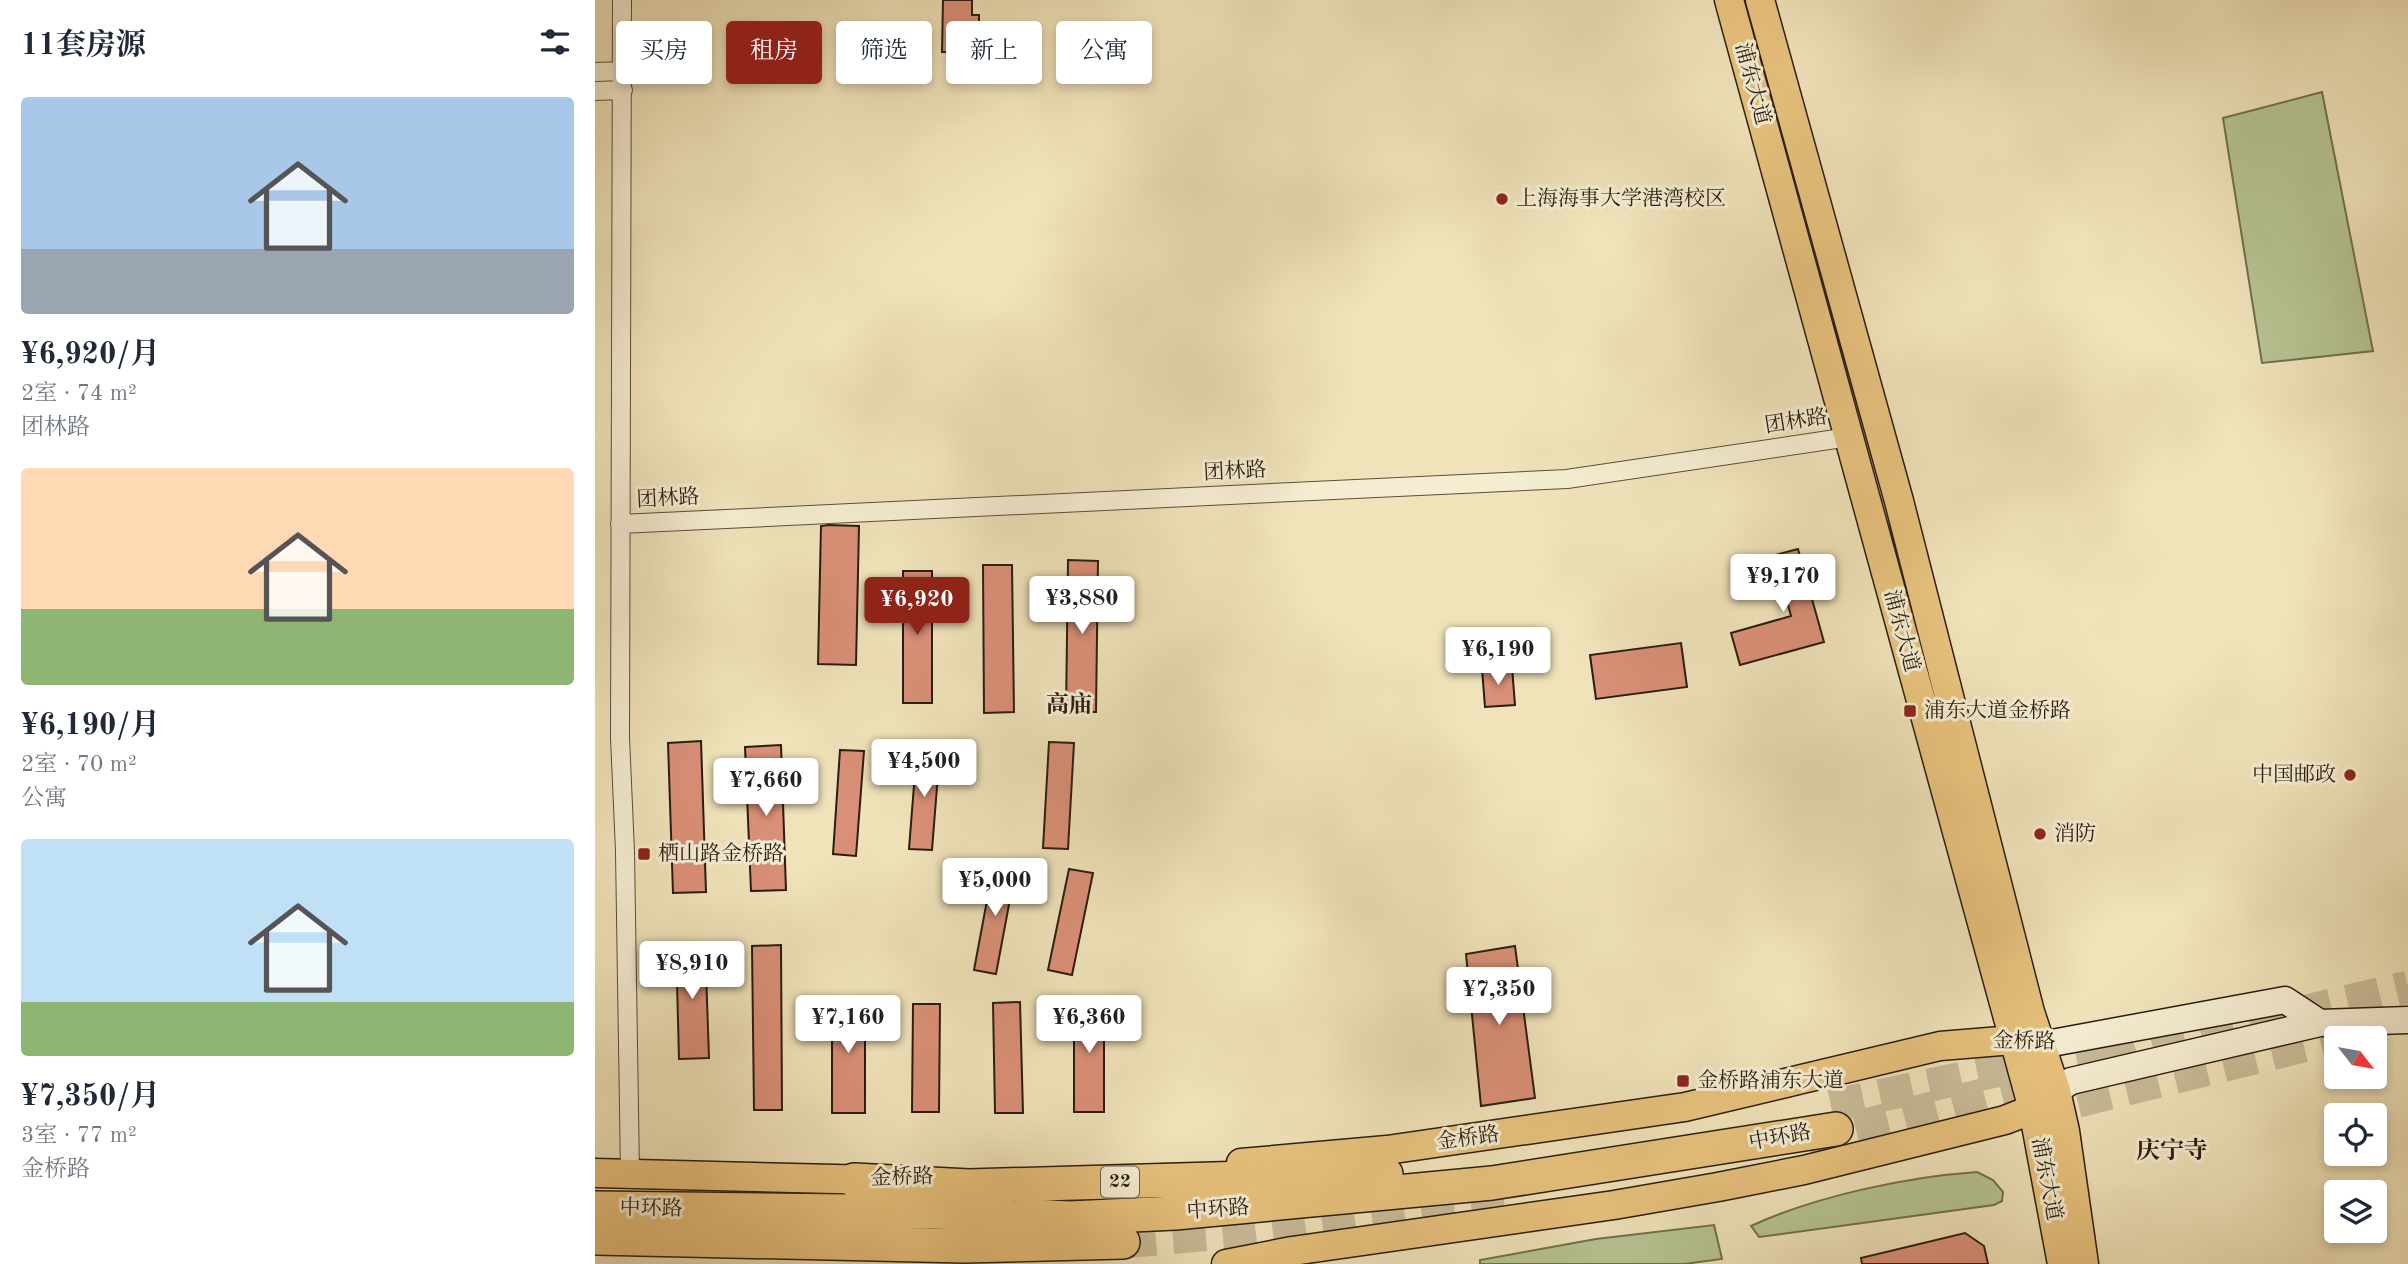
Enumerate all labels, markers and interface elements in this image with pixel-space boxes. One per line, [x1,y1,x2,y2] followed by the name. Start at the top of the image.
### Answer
[616,21,712,84] chip: 买房
[726,21,822,84] chip: 租房
[836,21,932,84] chip: 筛选
[946,21,1042,84] chip: 新上
[1056,21,1152,84] chip: 公寓
[536,23,574,61] icon: filters
[21,31,146,61] text: 11套房源
[1731,40,1775,127] street label: 浦东大道
[235,143,361,269] icon: home
[1516,187,1726,210] place label: 上海海事大学港湾校区
[1494,191,1510,207] marker: 上海海事大学港湾校区
[21,340,160,370] text: ¥6,920/月
[21,382,137,405] text: 2室 · 74 m²
[1763,405,1829,437] street label: 团林路
[21,416,90,439] text: 团林路
[1203,458,1267,484] street label: 团林路
[636,485,700,511] street label: 团林路
[235,514,361,640] icon: home
[1726,554,1840,614] pin: ¥9,170
[1746,565,1820,588] text: ¥9,170
[1025,576,1139,636] pin: ¥3,880
[860,578,974,637] pin: ¥6,920
[1045,587,1119,610] text: ¥3,880
[1880,587,1924,674] street label: 浦东大道
[880,588,954,611] text: ¥6,920
[1441,628,1555,687] pin: ¥6,190
[1461,638,1535,661] text: ¥6,190
[1046,691,1092,717] district label: 高庙
[1924,699,2071,722] place label: 浦东大道金桥路
[1902,703,1918,719] marker: 浦东大道金桥路
[21,711,160,741] text: ¥6,190/月
[867,740,981,799] pin: ¥4,500
[887,750,961,773] text: ¥4,500
[21,753,137,776] text: 2室 · 70 m²
[709,758,823,818] pin: ¥7,660
[2252,763,2336,786] place label: 中国邮政
[2342,767,2358,783] marker: 中国邮政
[729,769,803,792] text: ¥7,660
[21,787,67,810] text: 公寓
[2054,822,2096,845] place label: 消防
[2032,826,2048,842] marker: 消防
[658,842,784,865] place label: 栖山路金桥路
[636,846,652,862] marker: 栖山路金桥路
[938,858,1052,918] pin: ¥5,000
[958,869,1032,892] text: ¥5,000
[235,885,361,1011] icon: home
[635,942,749,1001] pin: ¥8,910
[655,952,729,975] text: ¥8,910
[1442,968,1556,1027] pin: ¥7,350
[1462,978,1536,1001] text: ¥7,350
[791,996,905,1055] pin: ¥7,160
[1032,996,1146,1055] pin: ¥6,360
[811,1006,885,1029] text: ¥7,160
[1052,1006,1126,1029] text: ¥6,360
[2324,1026,2387,1088] north arrow
[2324,1026,2387,1243] map controls
[1992,1029,2056,1053] street label: 金桥路
[1697,1069,1844,1092] place label: 金桥路浦东大道
[1675,1073,1691,1089] marker: 金桥路浦东大道
[21,1082,160,1112] text: ¥7,350/月
[2324,1103,2387,1166] button: locate
[1747,1120,1813,1154] street label: 中环路
[1435,1122,1501,1154] street label: 金桥路
[21,1124,137,1147] text: 3室 · 77 m²
[2028,1135,2066,1222] street label: 浦东大道
[2136,1137,2208,1164] district label: 庆宁寺
[21,1158,90,1181] text: 金桥路
[870,1164,934,1190] street label: 金桥路
[1101,1166,1139,1198] road number: 22
[2324,1180,2387,1243] button: layers
[1186,1195,1250,1223] street label: 中环路
[619,1196,683,1220] street label: 中环路

